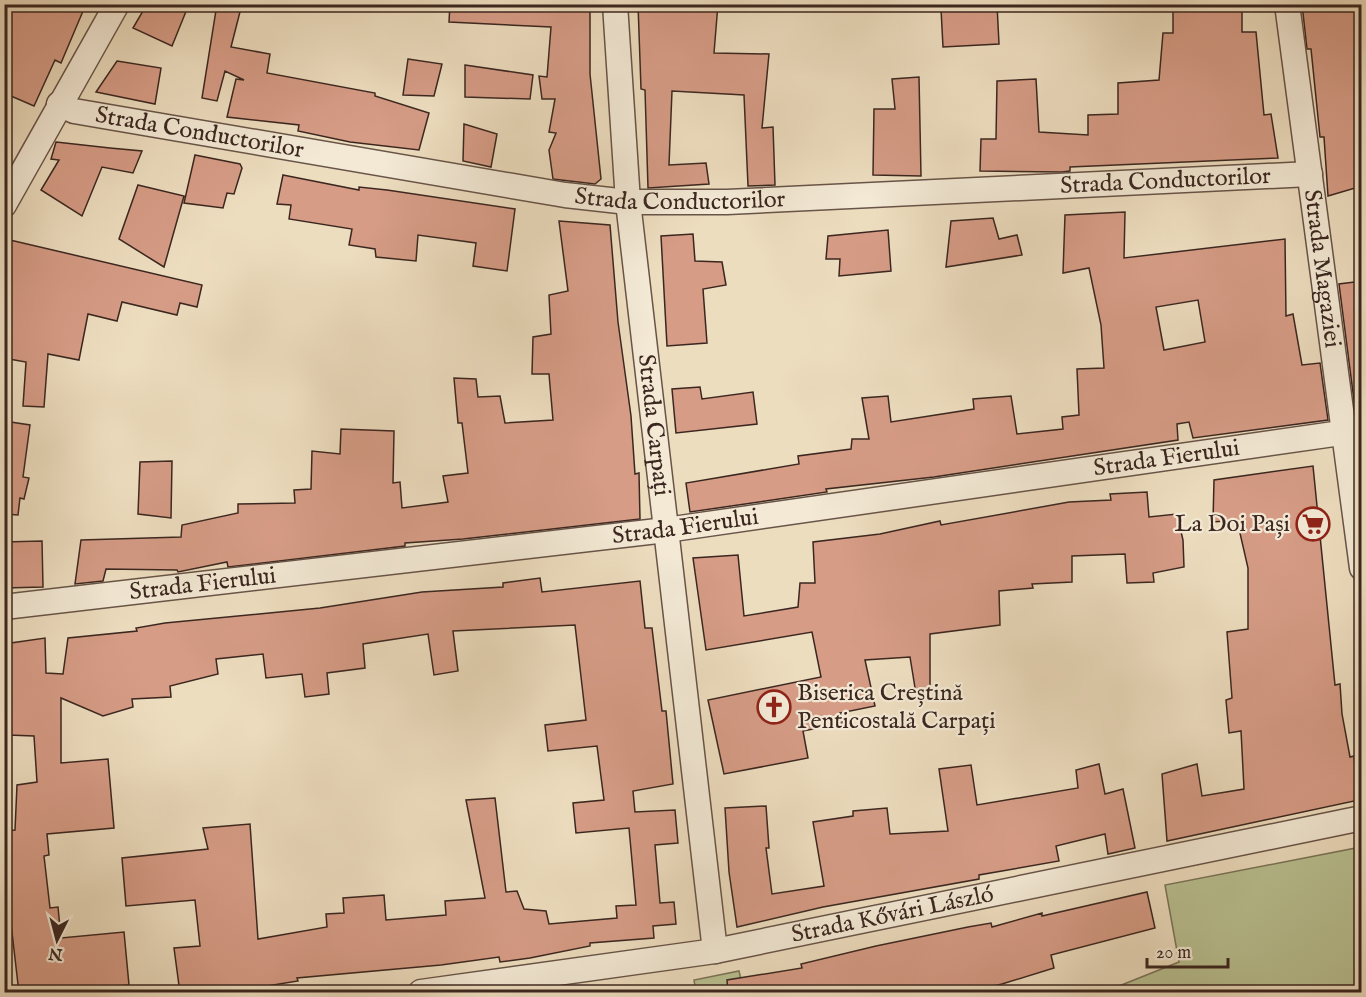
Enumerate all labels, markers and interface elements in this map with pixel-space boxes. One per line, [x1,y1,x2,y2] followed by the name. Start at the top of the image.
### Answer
[93,99,306,166] street label: Strada Conductorilor
[1059,160,1272,201] street label: Strada Conductorilor
[573,181,786,218] street label: Strada Conductorilor
[1296,188,1348,350] street label: Strada Magaziei
[630,352,678,498] street label: Strada Carpați
[1091,432,1242,484] street label: Strada Fierului
[610,501,760,552] street label: Strada Fierului
[1295,506,1331,542] supermarket icon: La Doi Pași
[1175,509,1290,540] place label: La Doi Pași
[128,560,278,608] street label: Strada Fierului
[797,678,996,737] place label: Biserica Creștină Penticostală Carpați
[756,689,792,725] church icon: Biserica Creștină Penticostală Carpați
[788,879,996,950] street label: Strada Kővári László
[27,910,87,970] north arrow
[1147,931,1228,969] scale bar
[48,942,65,964] text: N
[1156,942,1191,965] text: 20 m

